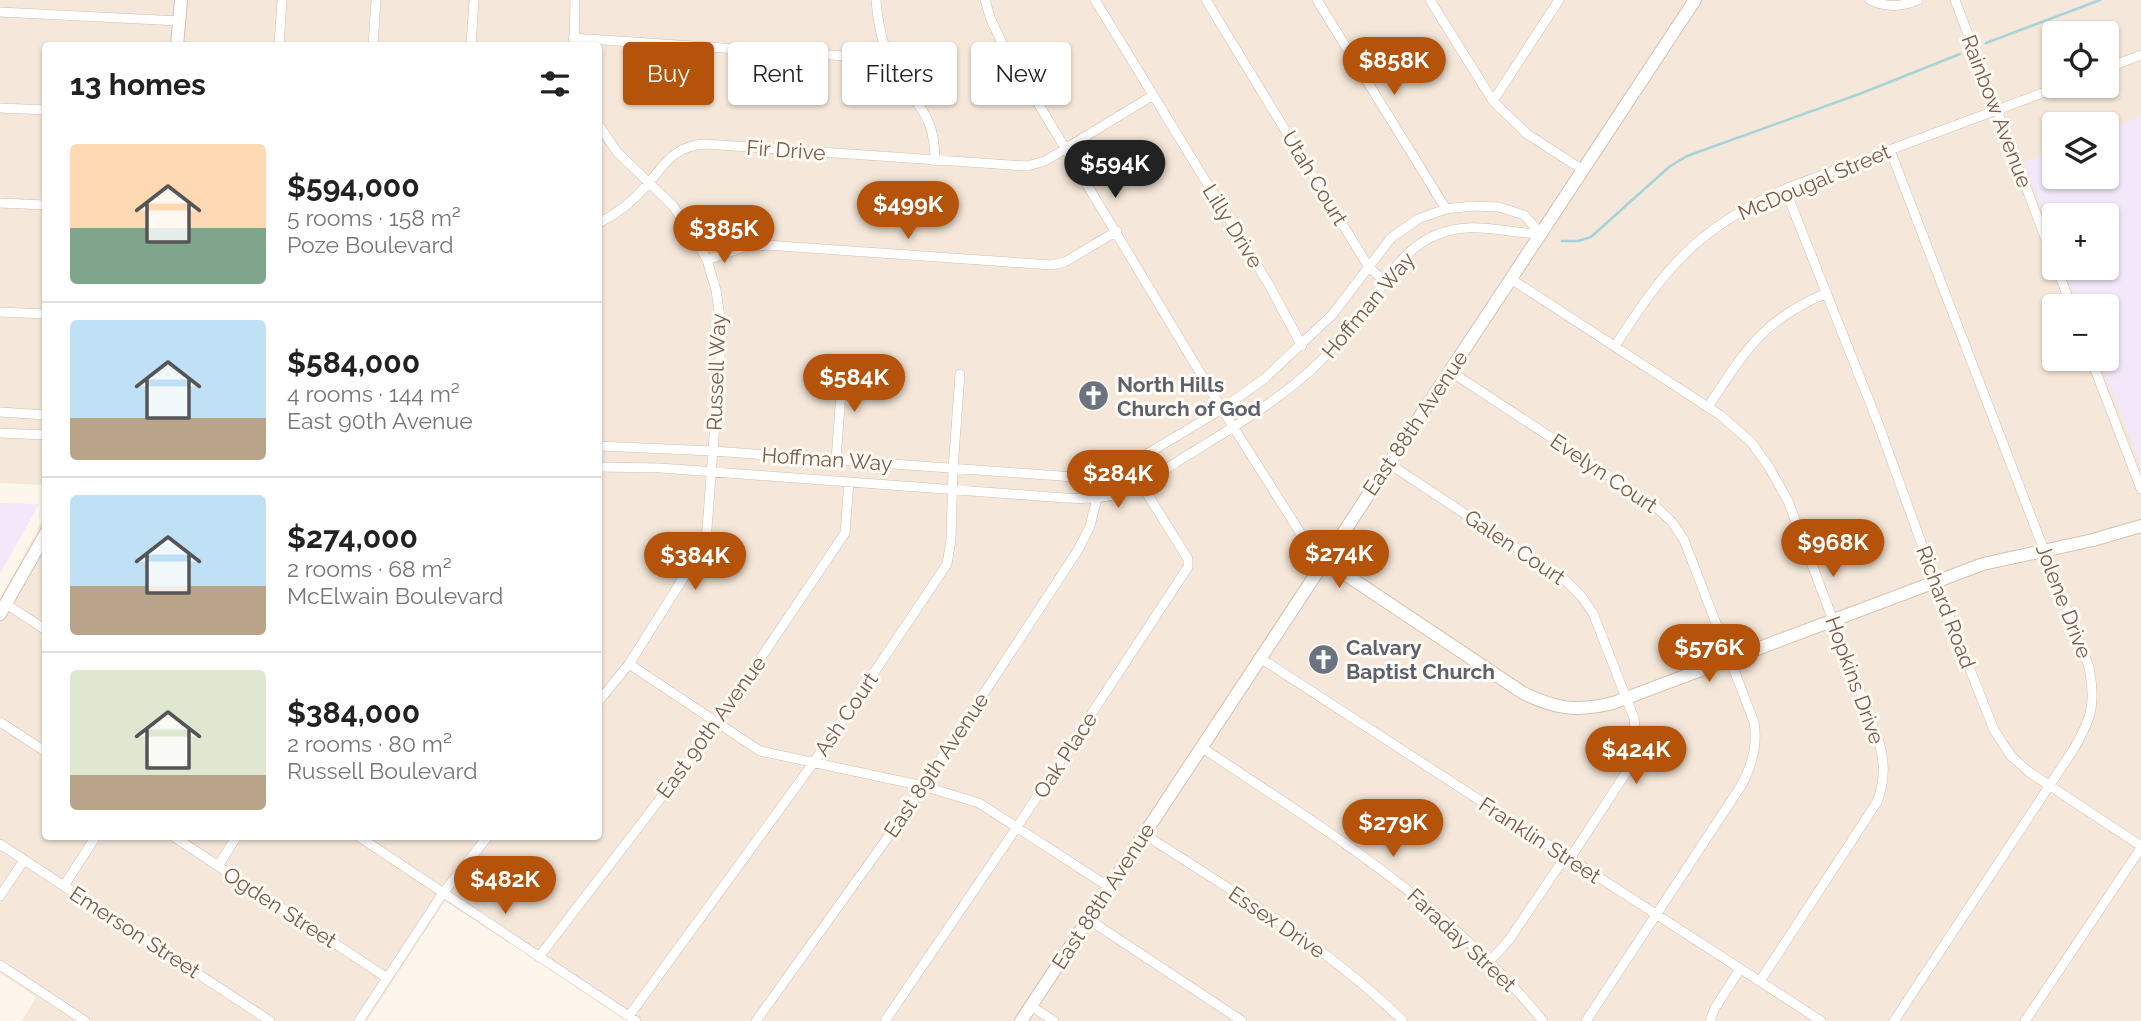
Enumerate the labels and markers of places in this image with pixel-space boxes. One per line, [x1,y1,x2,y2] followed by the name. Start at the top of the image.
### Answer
[1345,38,1443,97] pin: $858K
[1066,140,1164,200] pin: $594K
[859,182,957,241] pin: $499K
[675,205,773,265] pin: $385K
[805,354,903,414] pin: $584K
[1117,372,1261,421] place label: North Hills Church of God
[1077,379,1111,413] church icon: North Hills Church of God
[1069,450,1167,510] pin: $284K
[1784,520,1882,579] pin: $968K
[1290,530,1388,590] pin: $274K
[646,532,744,592] pin: $384K
[1660,624,1758,684] pin: $576K
[1346,635,1495,684] place label: Calvary Baptist Church
[1306,642,1340,676] church icon: Calvary Baptist Church
[1587,726,1685,786] pin: $424K
[1344,800,1442,859] pin: $279K
[456,856,554,916] pin: $482K

